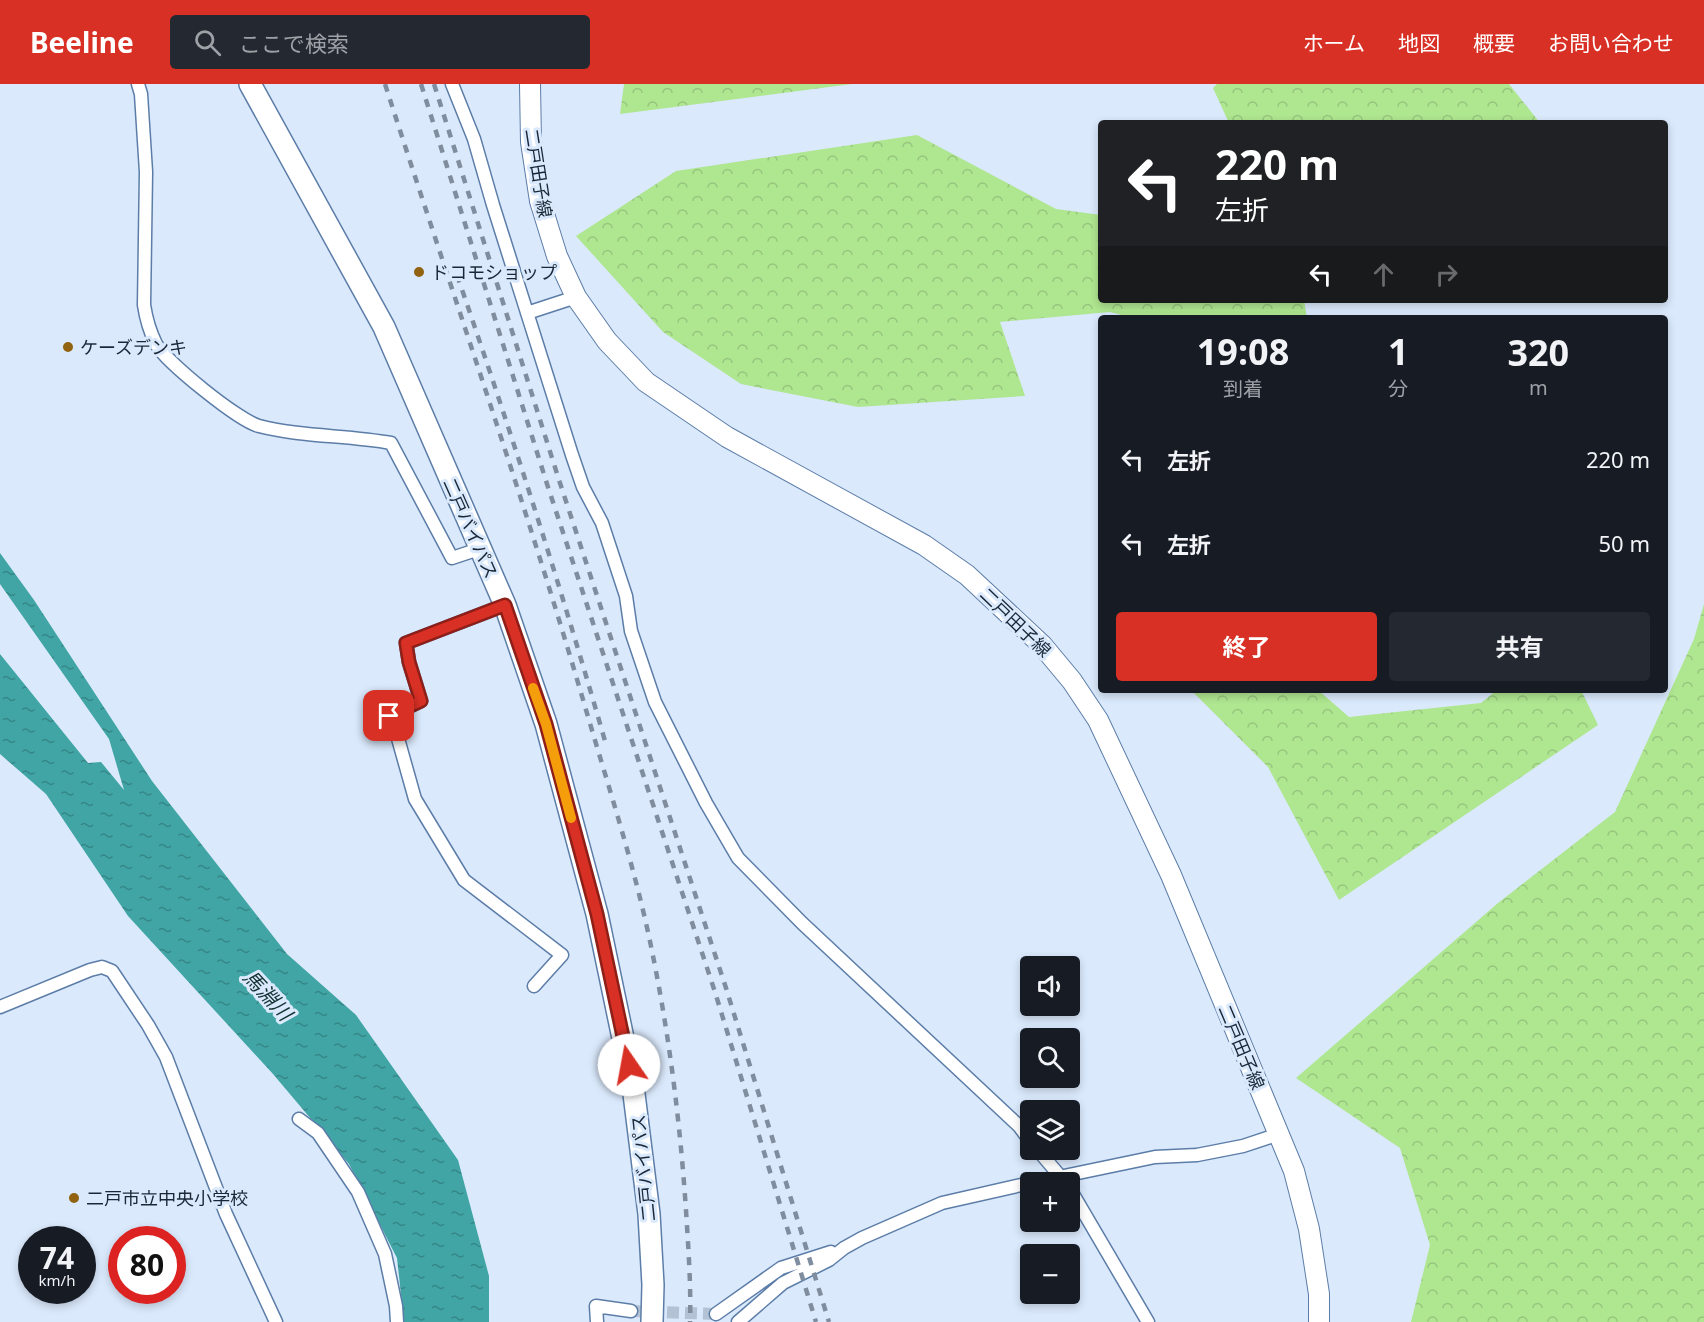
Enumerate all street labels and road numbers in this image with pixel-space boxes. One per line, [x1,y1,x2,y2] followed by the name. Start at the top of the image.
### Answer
[520,127,558,219] street label: 二戸田子線
[438,474,504,582] street label: 二戸バイパス
[975,582,1057,662] street label: 二戸田子線
[1213,1001,1271,1093] street label: 二戸田子線
[625,1113,661,1223] street label: 二戸バイパス

